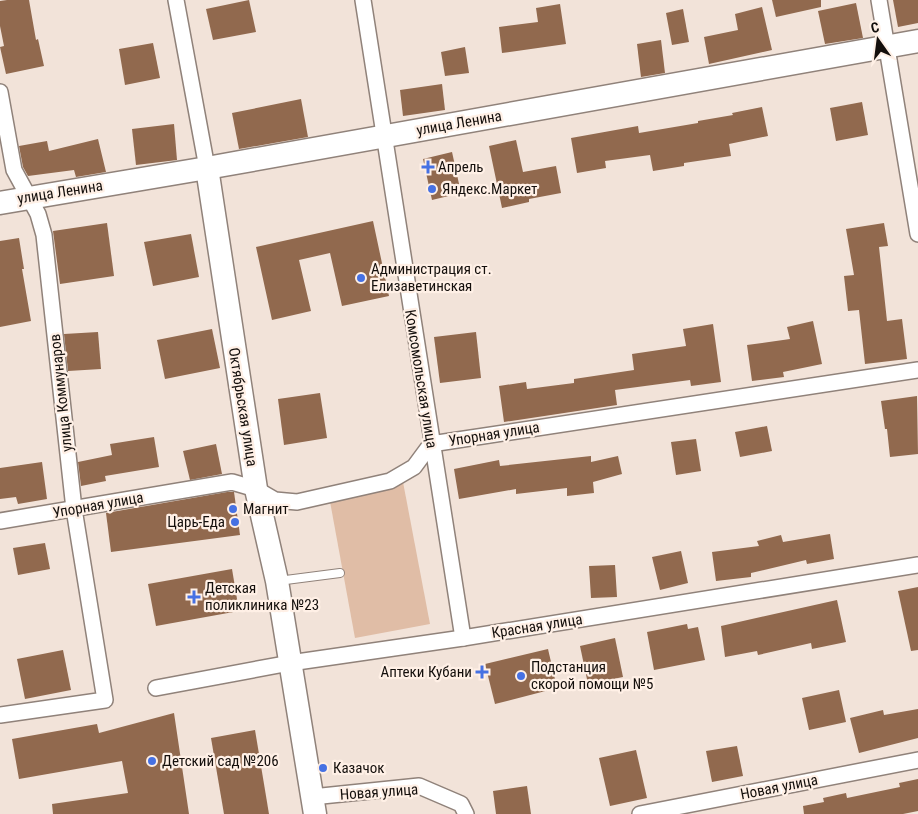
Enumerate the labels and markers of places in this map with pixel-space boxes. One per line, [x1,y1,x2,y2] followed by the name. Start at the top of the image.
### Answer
[438,158,484,176] place label: Апрель
[422,161,434,173] marker: Апрель
[442,180,537,198] place label: Яндекс.Маркет
[426,183,438,195] marker: Яндекс.Маркет
[371,260,492,295] place label: Администрация ст. Елизаветинская
[355,272,367,284] marker: Администрация ст. Елизаветинская
[243,500,289,518] place label: Магнит
[227,503,239,515] marker: Магнит
[167,513,225,531] place label: Царь-Еда
[229,516,241,528] marker: Царь-Еда
[205,579,319,614] place label: Детская поликлиника №23
[187,590,201,604] marker: Детская поликлиника №23
[531,658,654,693] place label: Подстанция скорой помощи №5
[381,663,472,681] place label: Аптеки Кубани
[476,666,488,678] marker: Аптеки Кубани
[515,670,527,682] marker: Подстанция скорой помощи №5
[162,752,279,770] place label: Детский сад №206
[146,755,158,767] marker: Детский сад №206
[333,759,384,777] place label: Казачок
[317,762,329,774] marker: Казачок

